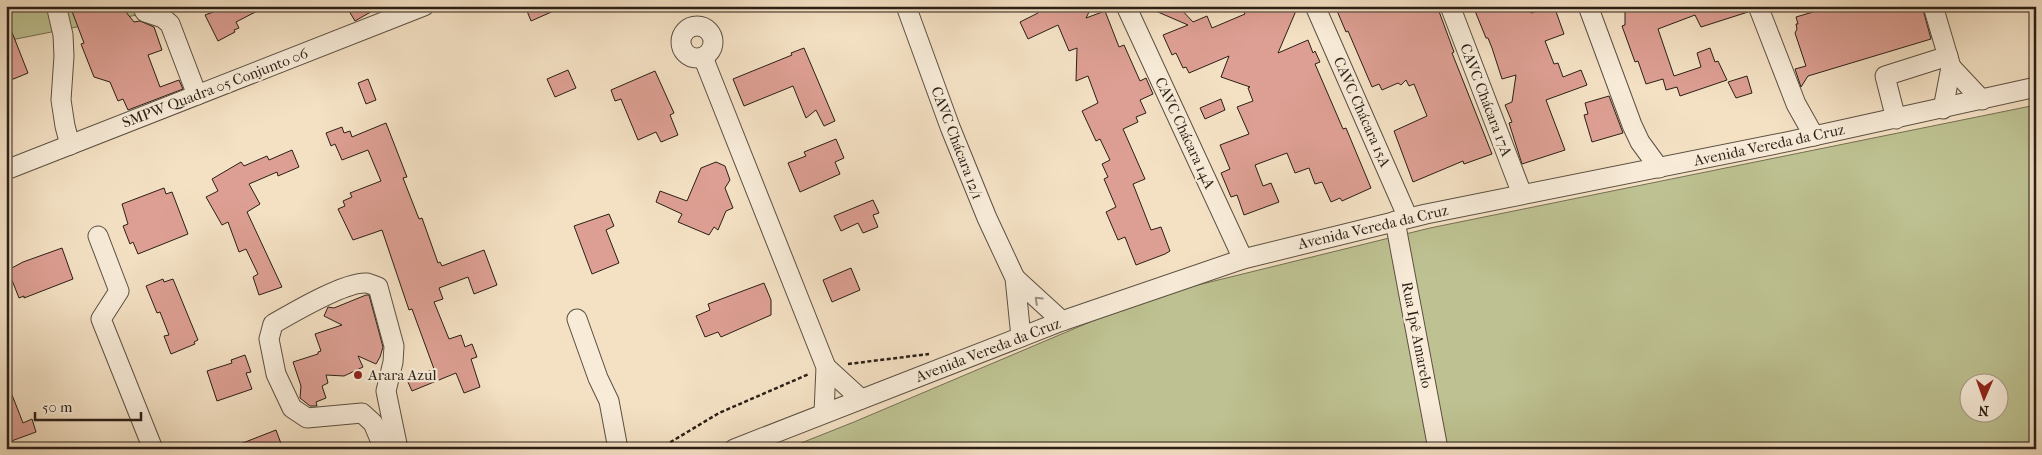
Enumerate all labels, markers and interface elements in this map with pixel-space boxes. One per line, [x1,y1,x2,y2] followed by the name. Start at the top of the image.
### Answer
[1456,41,1516,159] street label: CAVC Chácara 17A
[119,44,311,132] street label: SMPW Quadra 05 Conjunto 06
[1330,54,1394,170] street label: CAVC Chácara 15A
[1151,74,1219,192] street label: CAVC Chácara 14A
[927,84,987,202] street label: CAVC Chácara 12/1
[1691,120,1846,170] street label: Avenida Vereda da Cruz
[1295,201,1450,253] street label: Avenida Vereda da Cruz
[1398,280,1436,390] street label: Rua Ipê Amarelo
[1035,297,1044,306] one-way arrow
[912,314,1063,386] street label: Avenida Vereda da Cruz
[367,366,437,384] place label: Arara Azul
[352,369,364,381] marker: Arara Azul
[1960,372,2010,422] north arrow
[35,390,141,422] scale bar
[42,398,73,416] text: 50 m
[1978,402,1989,419] text: N

